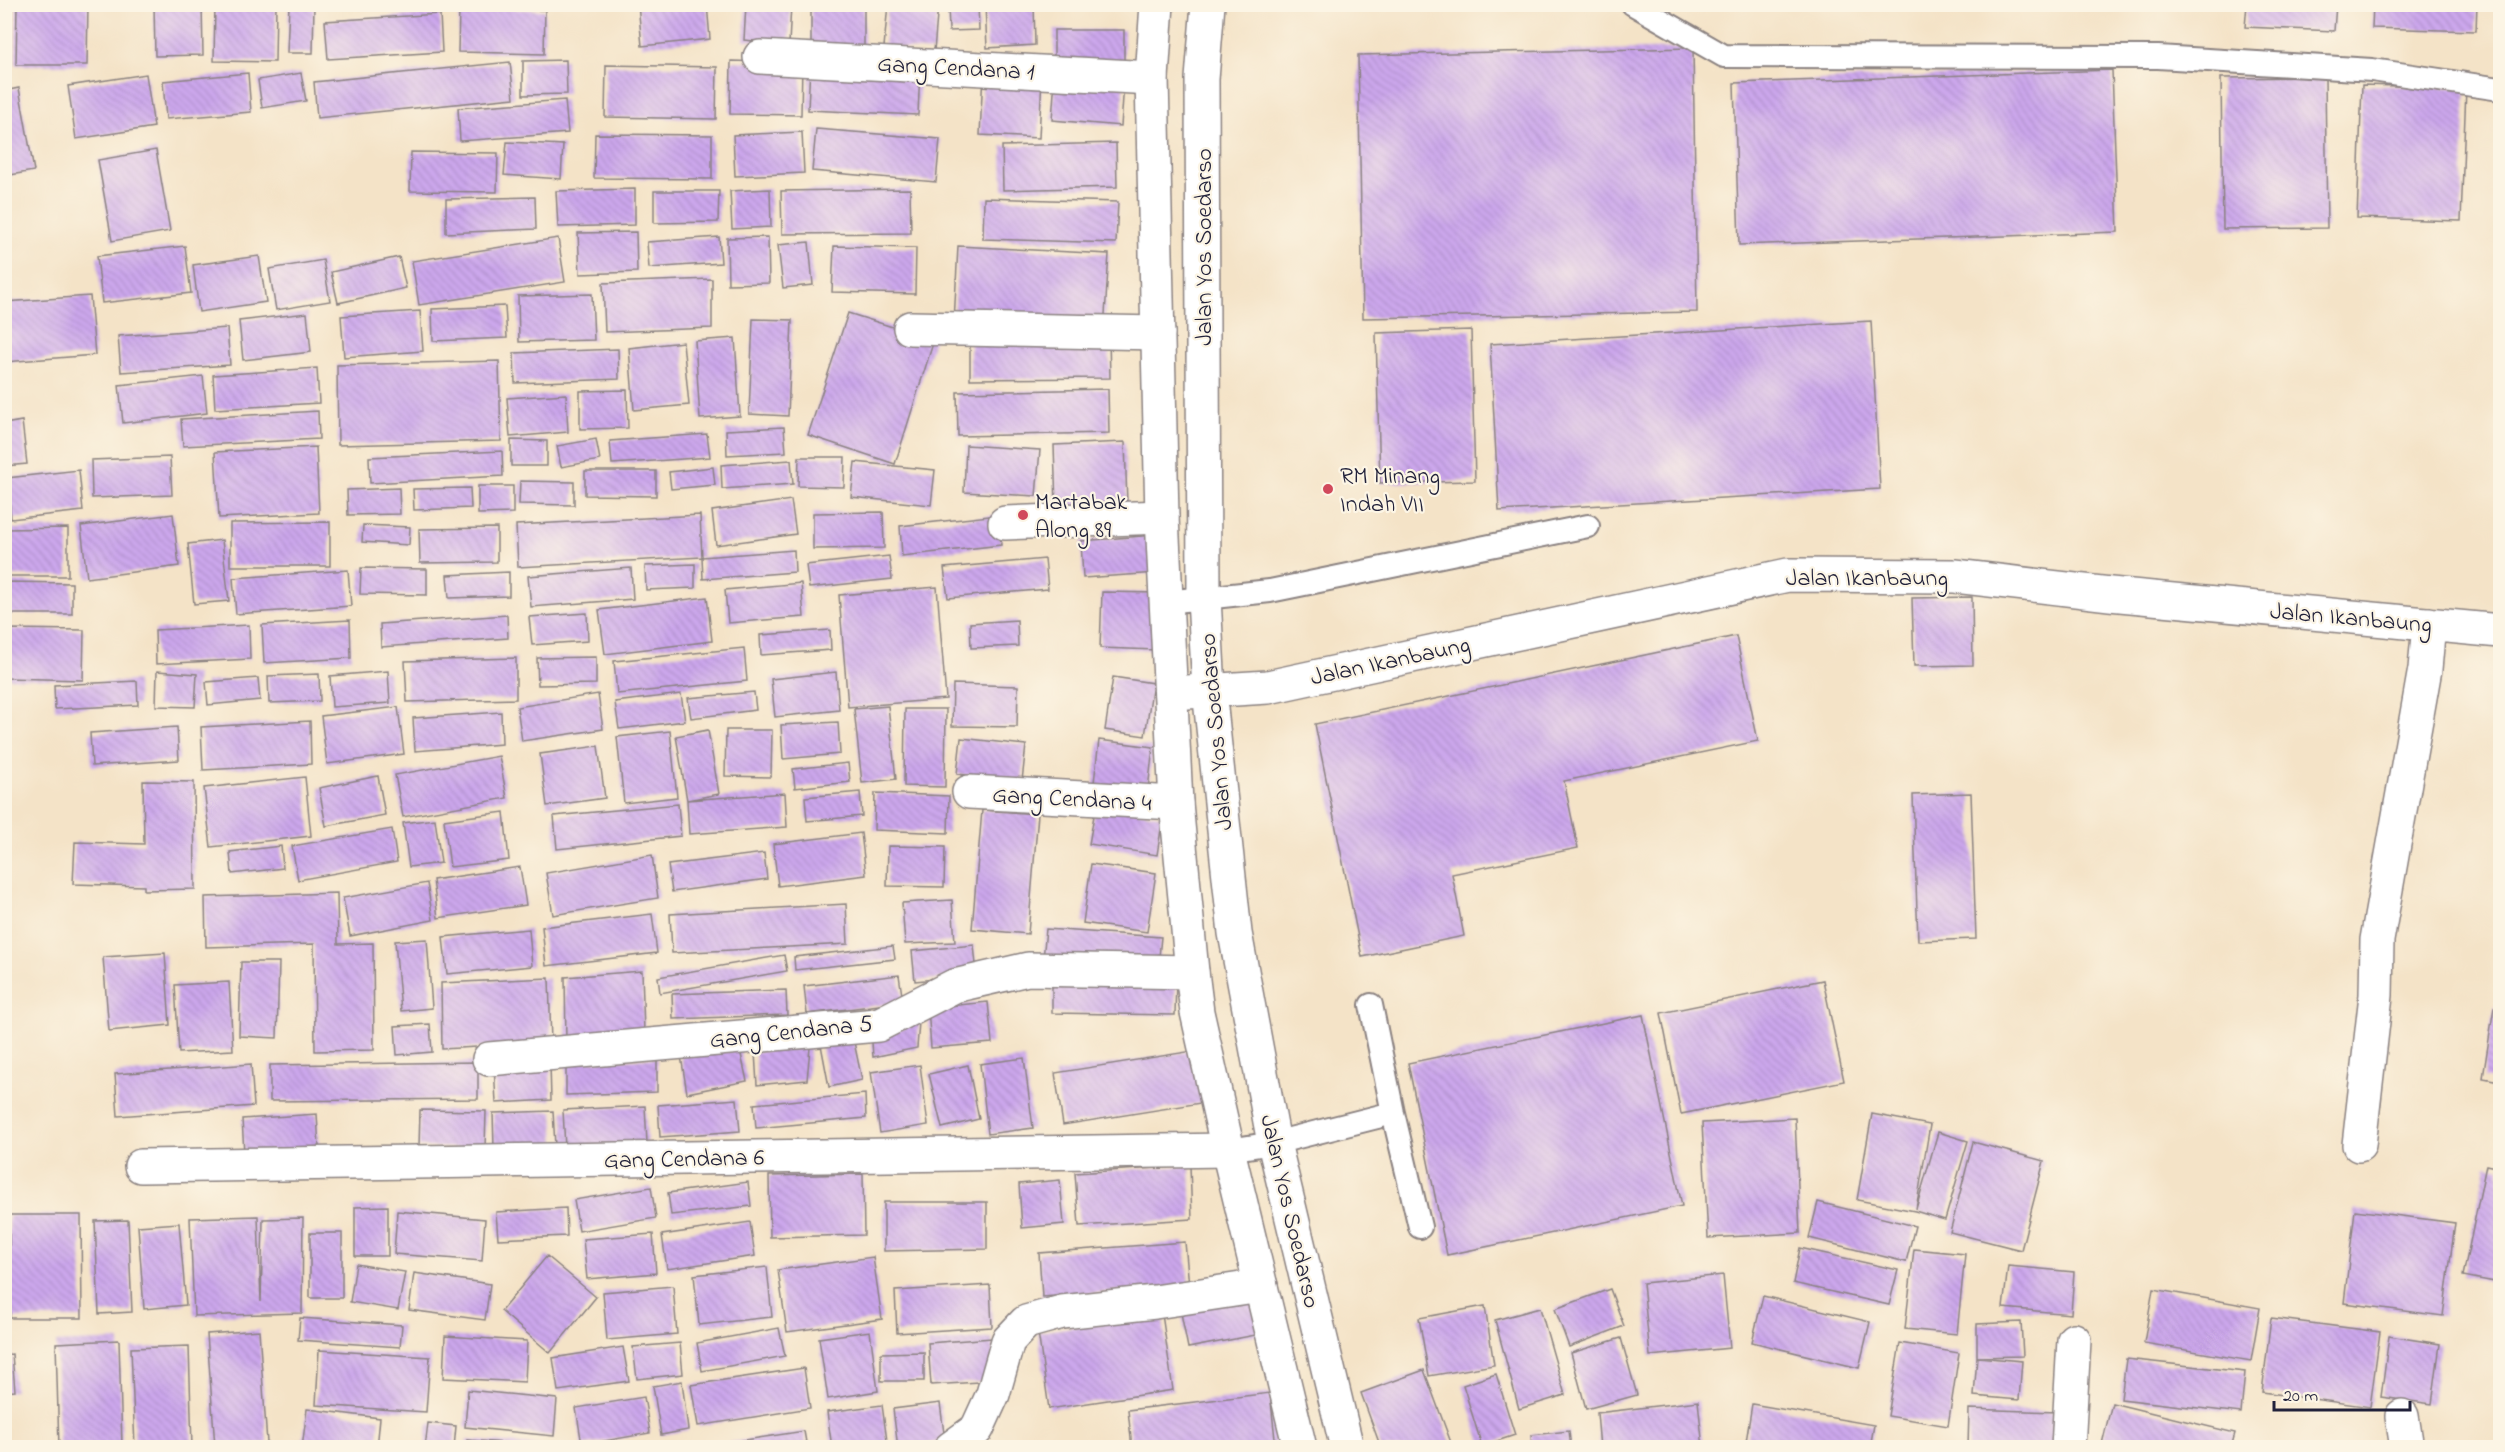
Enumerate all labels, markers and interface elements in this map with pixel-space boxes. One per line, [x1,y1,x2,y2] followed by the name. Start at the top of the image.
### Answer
[876,48,1036,91] street label: Gang Cendana 1
[1188,148,1223,346] street label: Jalan Yos Soedarso
[1340,460,1440,523] place label: RM Minang Indah VII
[1321,482,1335,496] marker: RM Minang Indah VII
[1035,486,1128,549] place label: Martabak Along 89
[1016,508,1030,522] marker: Martabak Along 89
[1786,562,1948,597] street label: Jalan Ikanbaung
[2268,595,2433,644] street label: Jalan Ikanbaung
[1307,628,1474,696] street label: Jalan Ikanbaung
[1191,632,1244,832] street label: Jalan Yos Soedarso
[991,779,1153,822] street label: Gang Cendana 4
[708,1008,875,1059] street label: Gang Cendana 5
[1249,1111,1328,1312] street label: Jalan Yos Soedarso
[604,1142,765,1179] street label: Gang Cendana 6
[2274,1374,2410,1412] scale bar
[2283,1384,2318,1410] text: 20 m

